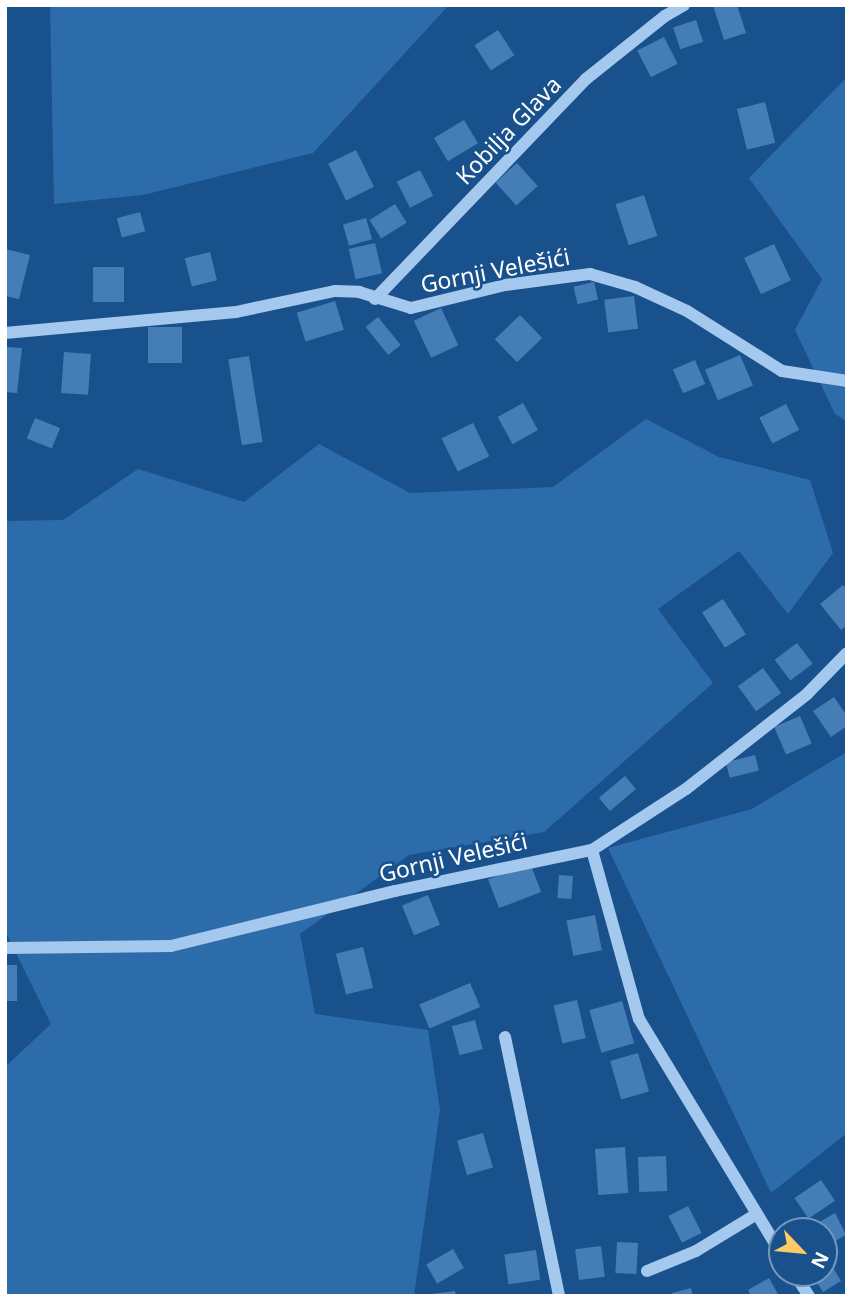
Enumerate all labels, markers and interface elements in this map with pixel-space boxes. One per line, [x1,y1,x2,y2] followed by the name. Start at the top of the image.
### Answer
[450,70,566,190] street label: Kobilja Glava
[418,242,572,298] street label: Gornji Velešići
[376,827,530,887] street label: Gornji Velešići
[768,1217,838,1287] north arrow
[805,1248,835,1273] text: N

